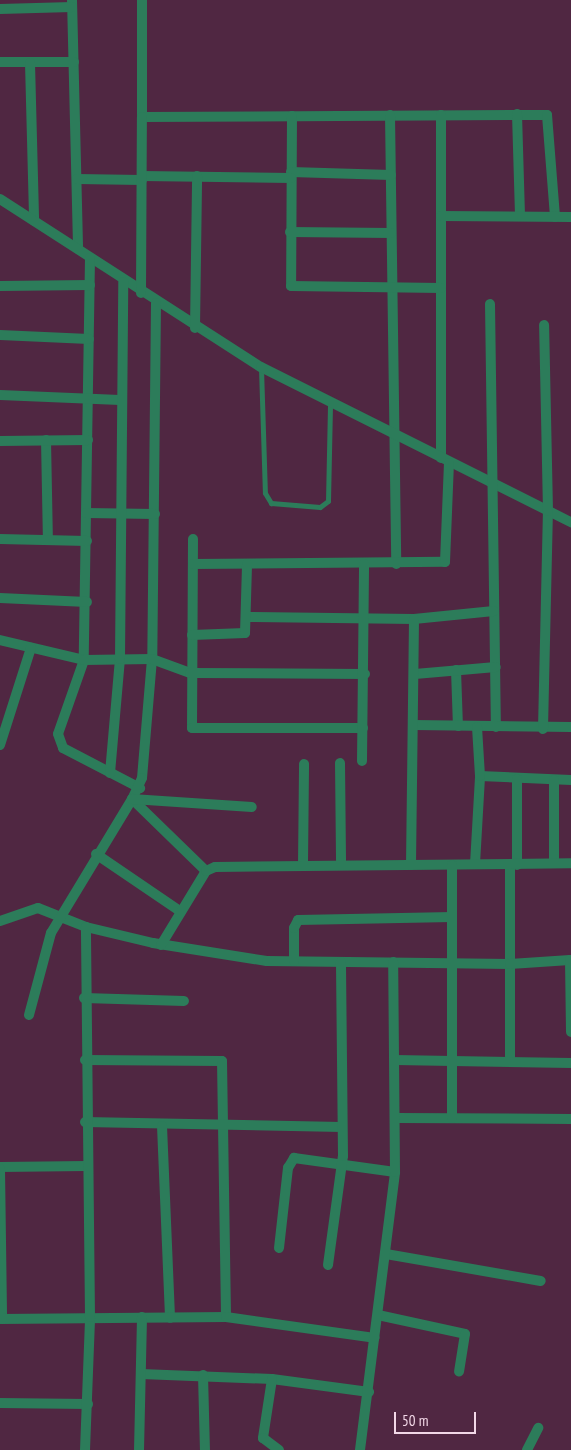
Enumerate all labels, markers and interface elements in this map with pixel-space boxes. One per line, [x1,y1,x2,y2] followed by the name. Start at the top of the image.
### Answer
[396,1402,478,1434] scale bar
[402,1411,428,1430] text: 50 m

